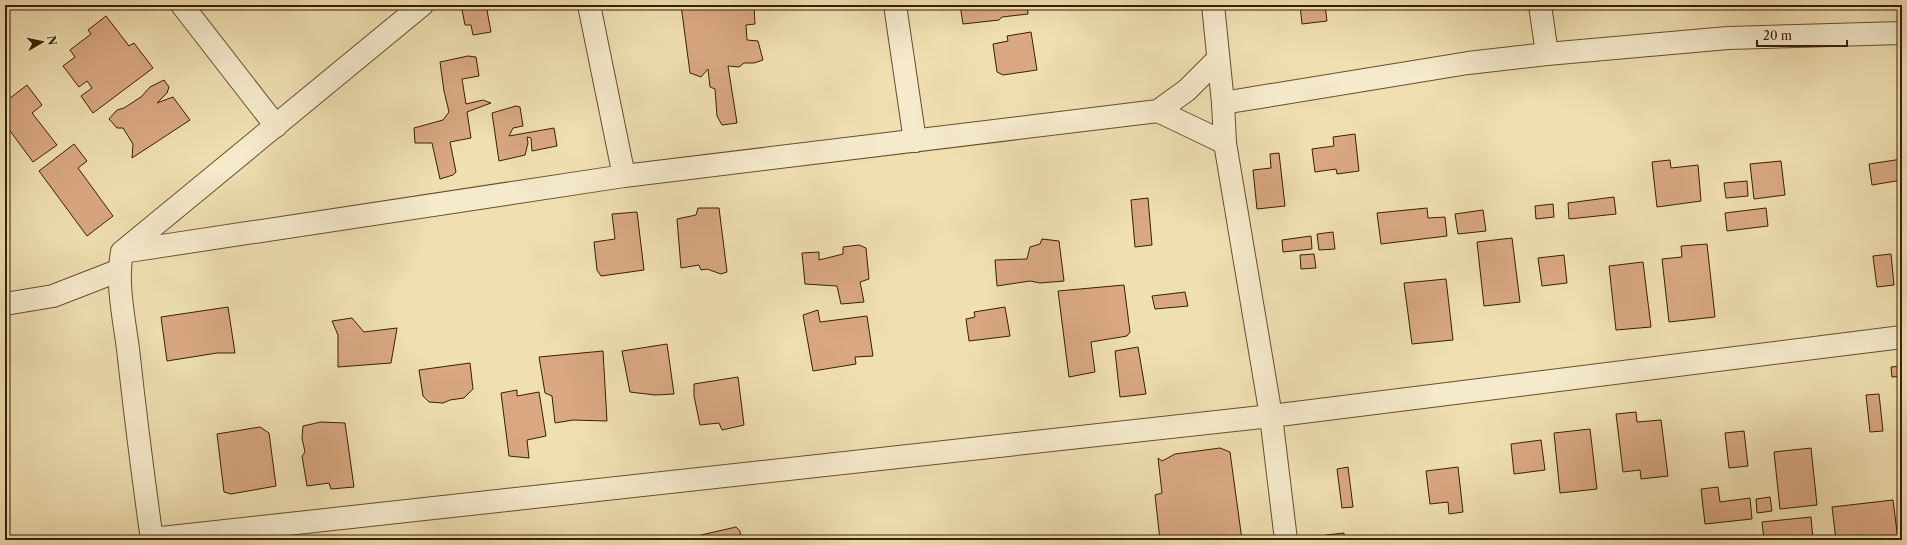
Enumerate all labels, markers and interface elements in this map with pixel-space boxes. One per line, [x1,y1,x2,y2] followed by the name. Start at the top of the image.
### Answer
[22,22,62,62] north arrow
[1757,22,1847,48] scale bar
[1763,28,1792,43] text: 20 m
[44,35,60,47] text: N

